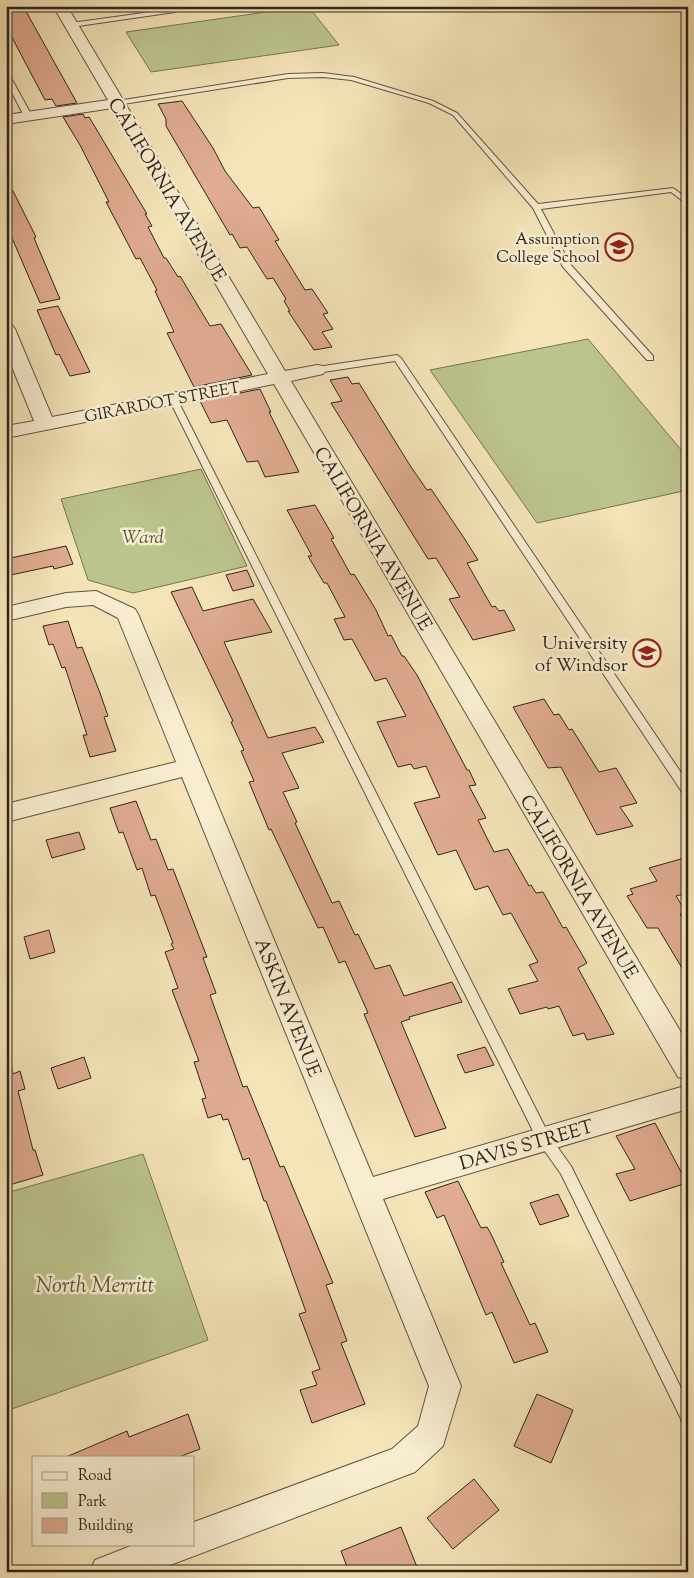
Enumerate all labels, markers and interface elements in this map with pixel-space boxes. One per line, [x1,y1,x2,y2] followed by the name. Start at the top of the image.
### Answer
[100,93,232,288] street label: CALIFORNIA AVENUE
[496,229,601,270] place label: Assumption College School
[604,232,634,262] school or university icon: Assumption College School
[83,377,242,430] street label: GIRARDOT STREET
[306,442,438,637] street label: CALIFORNIA AVENUE
[122,525,165,552] park label: Ward
[535,631,629,680] place label: University of Windsor
[632,638,662,668] school or university icon: University of Windsor
[512,790,644,985] street label: CALIFORNIA AVENUE
[247,935,327,1082] street label: ASKIN AVENUE
[456,1114,597,1178] street label: DAVIS STREET
[36,1271,155,1303] park label: North Merritt
[32,1456,195,1546] legend
[78,1466,112,1487] text: Road
[78,1492,107,1513] text: Park
[78,1516,133,1537] text: Building

